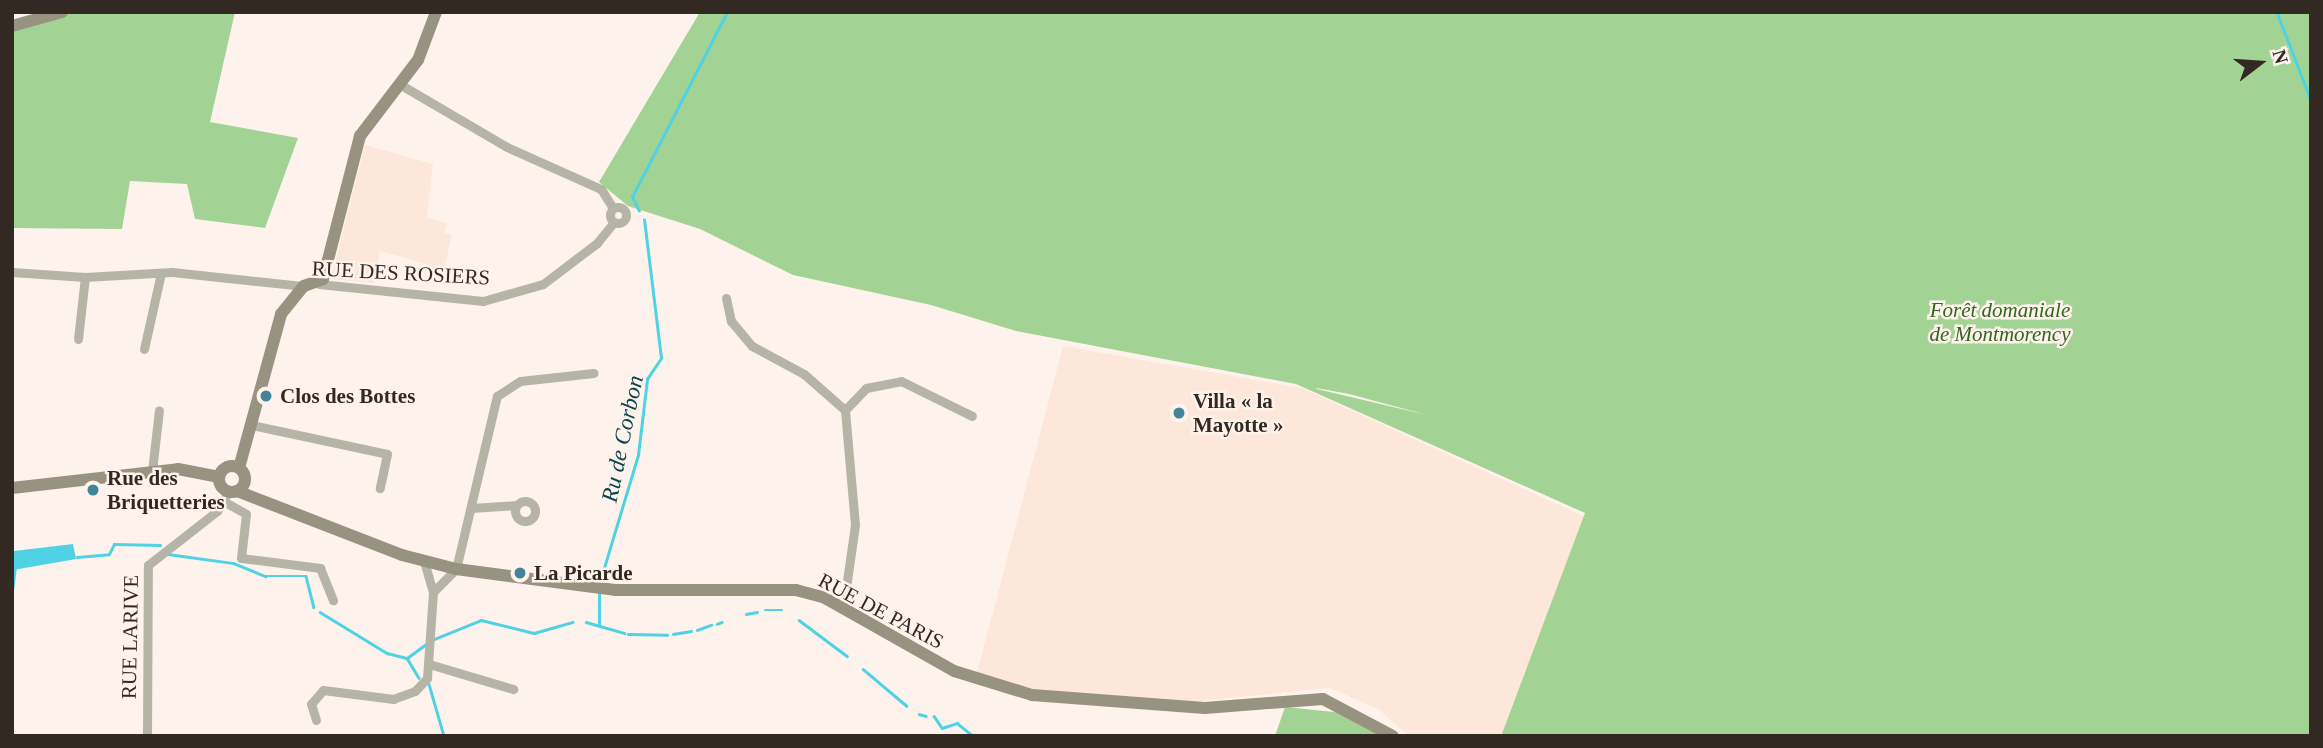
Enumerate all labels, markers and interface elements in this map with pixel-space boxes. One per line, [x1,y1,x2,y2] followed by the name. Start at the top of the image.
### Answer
[2225,28,2295,98] north arrow
[2269,47,2293,66] text: N
[311,256,491,290] street label: RUE DES ROSIERS
[1930,297,2070,347] park label: Forêt domaniale de Montmorency
[596,373,650,505] water label: Ru de Corbon
[280,383,415,409] place label: Clos des Bottes
[258,388,274,404] marker: Clos des Bottes
[1193,388,1283,438] place label: Villa « la Mayotte »
[1171,405,1187,421] marker: Villa « la Mayotte »
[107,465,225,515] place label: Rue des Briquetteries
[85,482,101,498] marker: Rue des Briquetteries
[534,560,633,586] place label: La Picarde
[512,565,528,581] marker: La Picarde
[814,567,948,655] street label: RUE DE PARIS
[116,575,144,699] street label: RUE LARIVE

